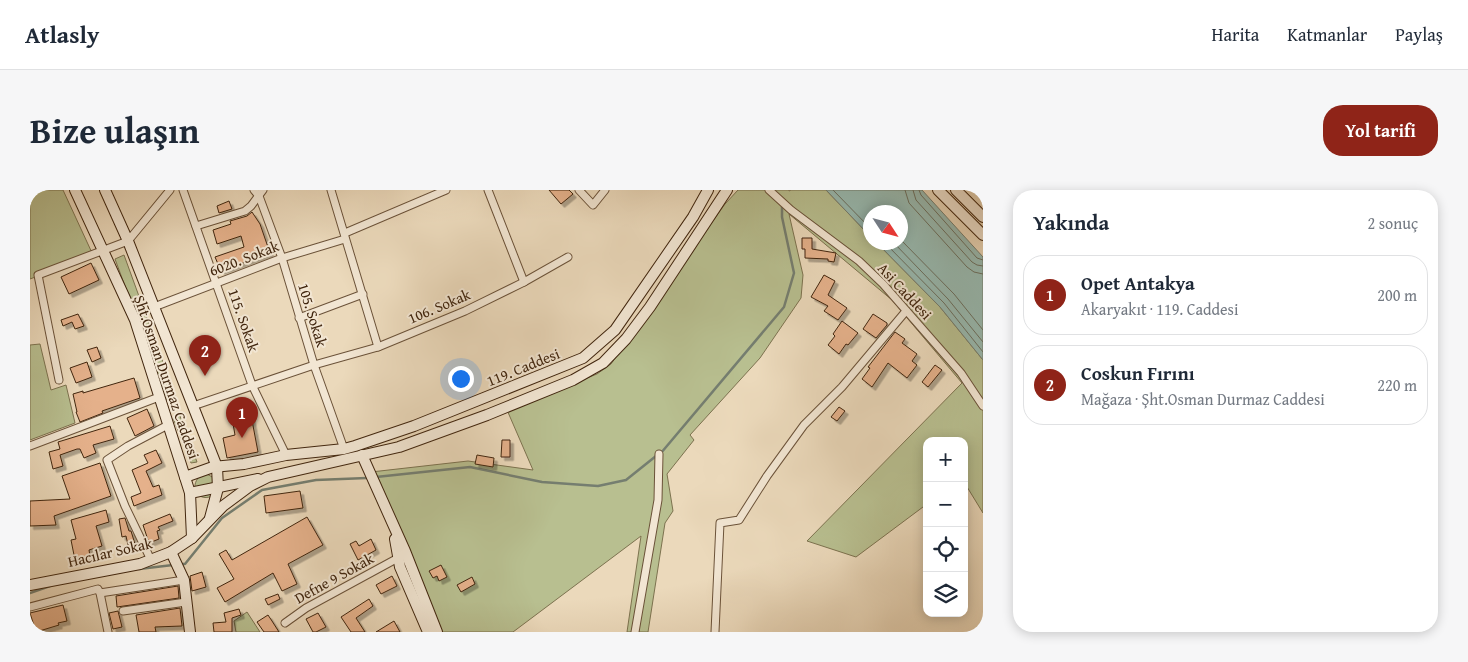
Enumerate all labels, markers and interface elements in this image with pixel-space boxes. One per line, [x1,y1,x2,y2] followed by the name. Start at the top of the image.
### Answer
[25,17,99,52] text: Atlasly
[1212,21,1259,48] text: Harita
[1287,21,1367,48] text: Katmanlar
[1395,21,1443,48] text: Paylaş
[30,105,200,156] text: Bize ulaşın
[1323,105,1438,156] button: Yol tarifi
[863,205,908,250] north arrow
[1033,207,1109,238] text: Yakında
[1368,211,1418,235] text: 2 sonuç
[206,235,282,281] street label: 6020. Sokak
[873,258,937,324] street label: Asi Caddesi
[1081,269,1195,297] text: Opet Antakya
[293,280,333,350] street label: 105. Sokak
[405,283,474,329] street label: 106. Sokak
[1046,283,1054,307] text: 1
[1377,283,1417,307] text: 200 m
[223,285,265,355] street label: 115. Sokak
[129,292,205,462] street label: Şht.Osman Durmaz Caddesi
[1081,297,1238,321] text: Akaryakıt · 119. Caddesi
[189,335,221,376] pin: 2
[483,343,563,391] street label: 119. Caddesi
[1081,359,1195,387] text: Coskun Fırını
[448,366,474,392] your location
[1046,373,1054,397] text: 2
[1377,373,1417,397] text: 220 m
[1081,387,1325,411] text: Mağaza · Şht.Osman Durmaz Caddesi
[226,397,258,438] pin: 1
[923,437,968,617] map controls
[923,437,968,482] button: +
[923,482,968,527] button: −
[923,527,968,572] button: locate
[66,532,155,572] street label: Hacılar Sokak
[291,547,378,608] street label: Defne 9 Sokak
[923,572,968,617] button: layers

